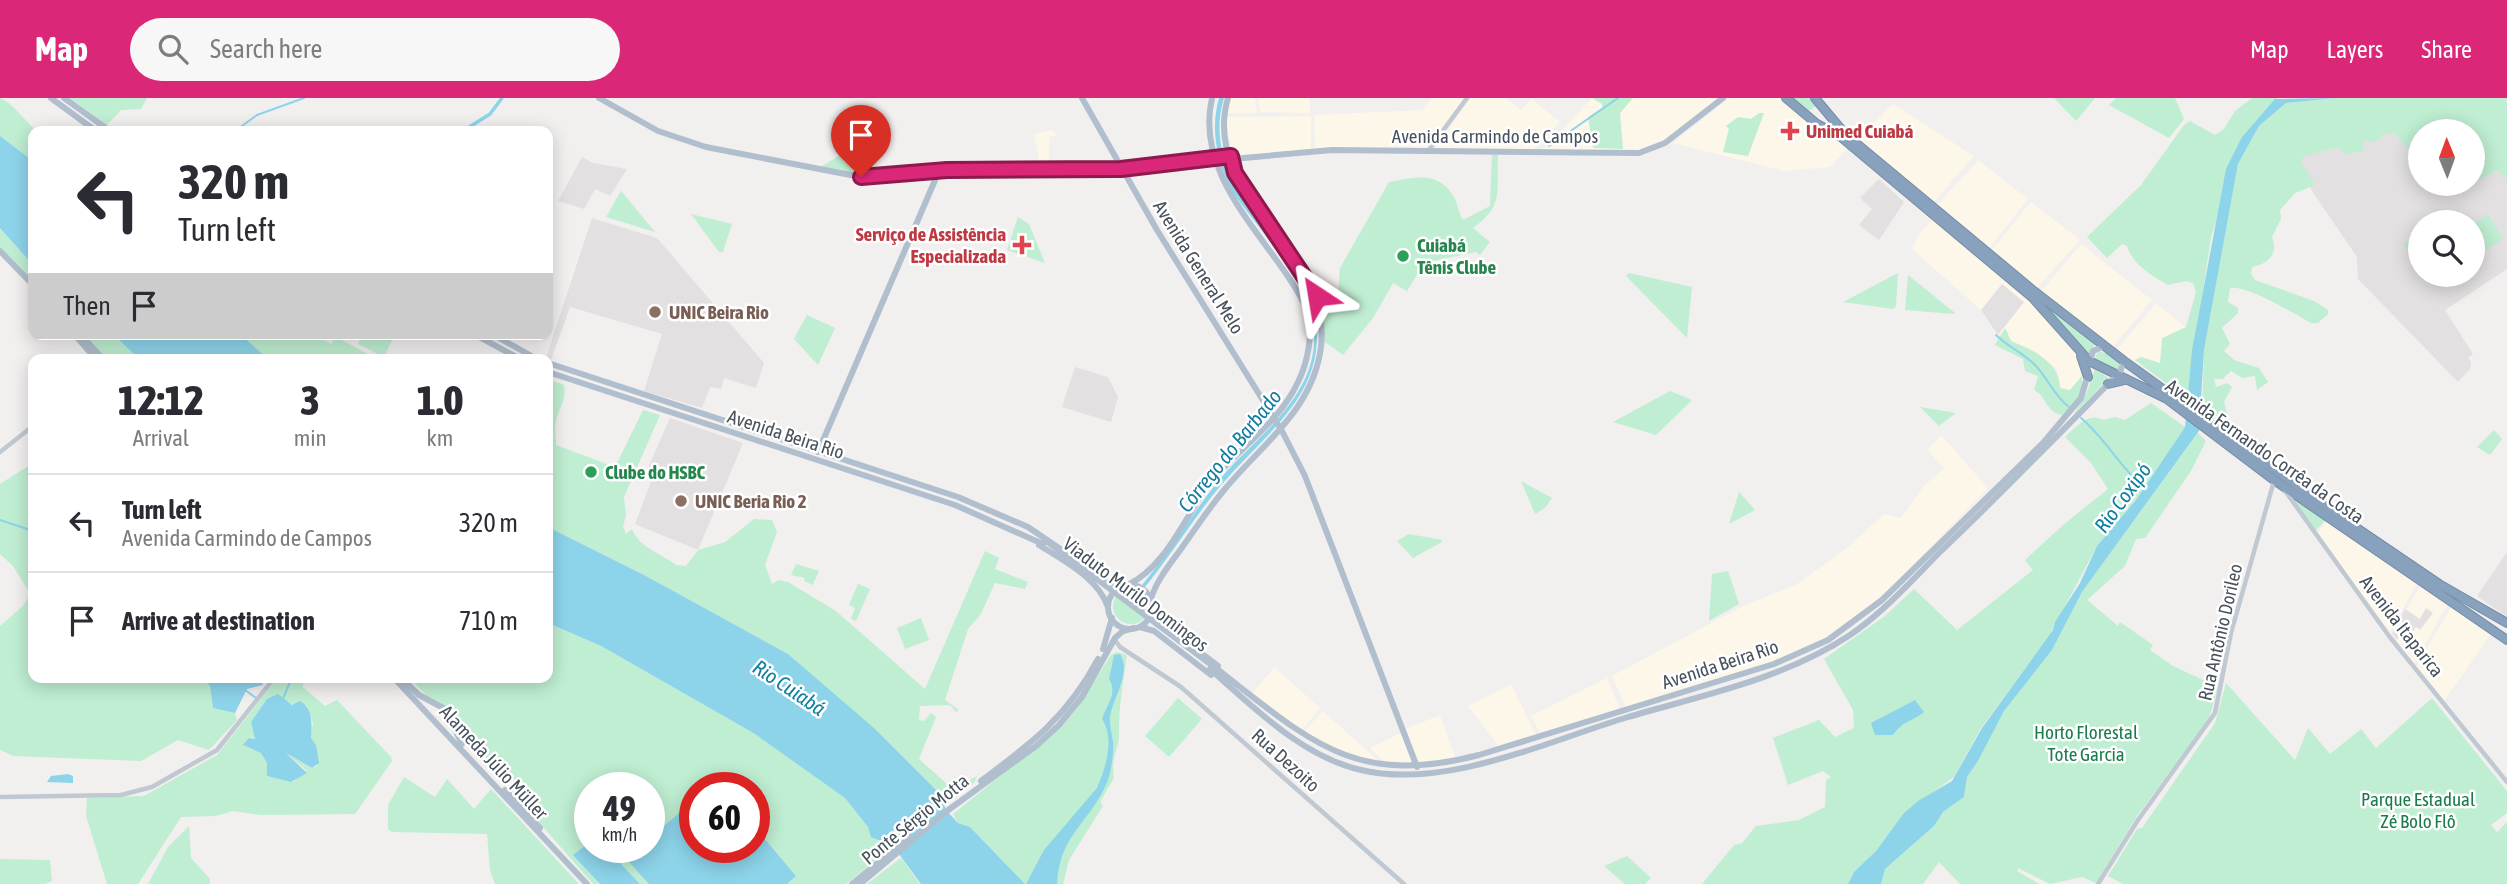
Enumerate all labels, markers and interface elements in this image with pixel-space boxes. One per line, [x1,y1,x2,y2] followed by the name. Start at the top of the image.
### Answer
[130,18,620,81] search box
[35,30,88,68] text: Map
[154,30,192,68] icon: search
[210,34,322,64] text: Search here
[2250,36,2289,63] text: Map
[2327,36,2383,63] text: Layers
[2421,36,2472,63] text: Share
[831,105,891,177] pin
[842,116,880,154] icon: arrive
[2408,119,2485,196] north arrow
[2408,119,2485,287] map controls
[1806,120,1914,142] place label: Unimed Cuiabá
[1780,121,1800,141] marker: Unimed Cuiabá
[1392,125,1598,147] street label: Avenida Carmindo de Campos
[178,153,289,209] text: 320 m
[63,154,154,245] icon: left
[1149,196,1249,338] street label: Avenida General Melo
[2408,210,2485,287] button: search
[178,211,276,248] text: Turn left
[856,223,1006,267] place label: Serviço de Assistência Especializada
[1417,234,1496,278] place label: Cuiabá Tênis Clube
[1012,235,1032,255] marker: Serviço de Assistência Especializada
[1395,248,1411,264] marker: Cuiabá Tênis Clube
[1280,259,1354,333] position arrow
[125,287,163,325] icon: arrive
[63,291,111,321] text: Then
[669,301,769,323] place label: UNIC Beira Rio
[647,304,663,320] marker: UNIC Beira Rio
[2162,374,2368,528] street label: Avenida Fernando Corrêa da Costa
[118,376,204,424] text: 12:12
[300,376,320,424] text: 3
[416,376,463,424] text: 1.0
[1173,384,1286,516] water label: Córrego do Barbado
[725,405,847,463] street label: Avenida Beira Rio
[133,425,189,451] text: Arrival
[294,425,327,451] text: min
[427,425,453,451] text: km
[2089,458,2156,537] water label: Rio Coxipó
[605,461,706,483] place label: Clube do HSBC
[583,464,599,480] marker: Clube do HSBC
[695,490,807,512] place label: UNIC Beria Rio 2
[673,493,689,509] marker: UNIC Beria Rio 2
[122,495,202,525] text: Turn left
[63,504,101,542] icon: left
[459,508,518,538] text: 320 m
[122,525,372,551] text: Avenida Carmindo de Campos
[1059,532,1213,656] street label: Viaduto Murilo Domingos
[2194,561,2246,703] street label: Rua Antônio Dorileo
[2356,571,2448,681] street label: Avenida Itaparica
[63,602,101,640] icon: arrive
[122,606,315,636] text: Arrive at destination
[459,606,518,636] text: 710 m
[1659,635,1781,693] street label: Avenida Beira Rio
[749,654,830,720] water label: Rio Cuiabá
[435,700,553,824] street label: Alameda Júlio Müller
[2034,721,2138,765] park label: Horto Florestal Tote Garcia
[1248,724,1324,796] street label: Rua Dezoito
[857,769,973,869] street label: Ponte Sérgio Motta
[679,772,770,863] speed limit sign: 60
[603,788,636,828] text: 49
[2361,788,2475,832] park label: Parque Estadual Zé Bolo Flô
[602,824,637,845] text: km/h

